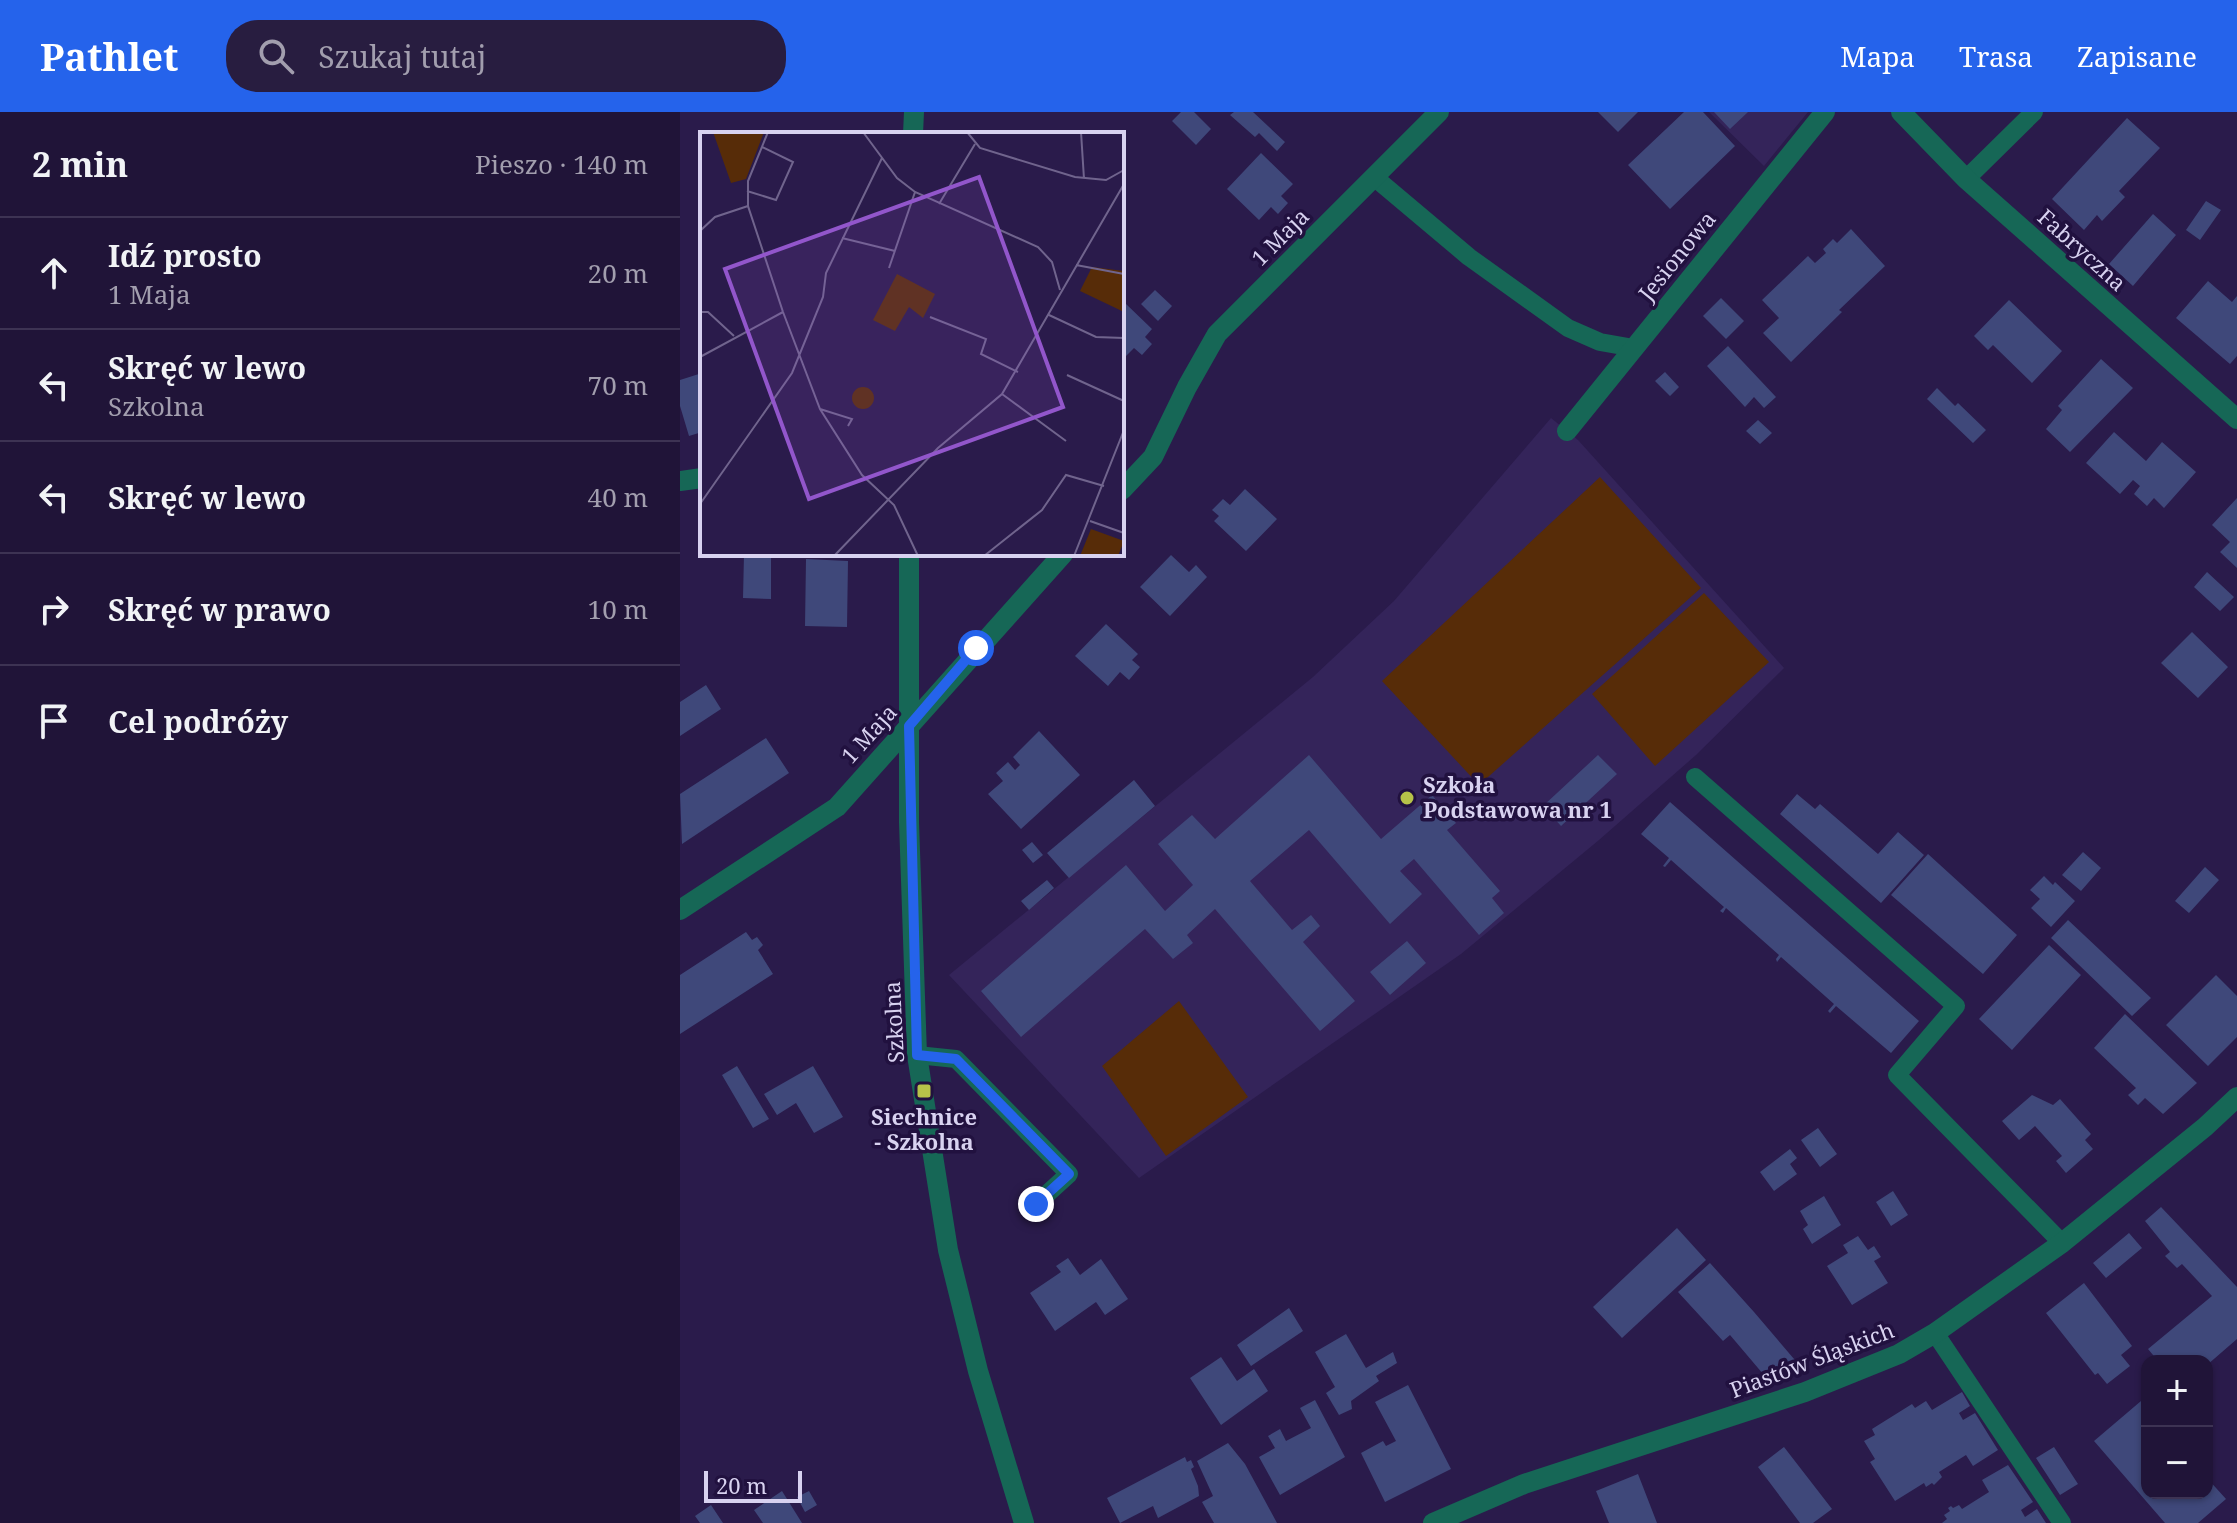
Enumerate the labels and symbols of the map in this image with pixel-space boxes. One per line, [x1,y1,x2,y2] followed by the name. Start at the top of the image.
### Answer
[700,132,1124,556] inset map
[1244,201,1315,272] street label: 1 Maja
[2032,201,2133,297] street label: Fabryczna
[1630,204,1722,307] street label: Jesionowa
[958,630,994,666] route start
[834,697,903,769] street label: 1 Maja
[1423,769,1612,824] place label: Szkoła Podstawowa nr 1
[1398,789,1416,807] marker: Szkoła Podstawowa nr 1
[876,980,910,1064] street label: Szkolna
[915,1082,933,1100] marker: Siechnice - Szkolna
[871,1101,977,1156] place label: Siechnice - Szkolna
[1018,1186,1054,1222] route end
[1725,1314,1898,1404] street label: Piastów Śląskich
[704,1467,802,1503] scale bar

